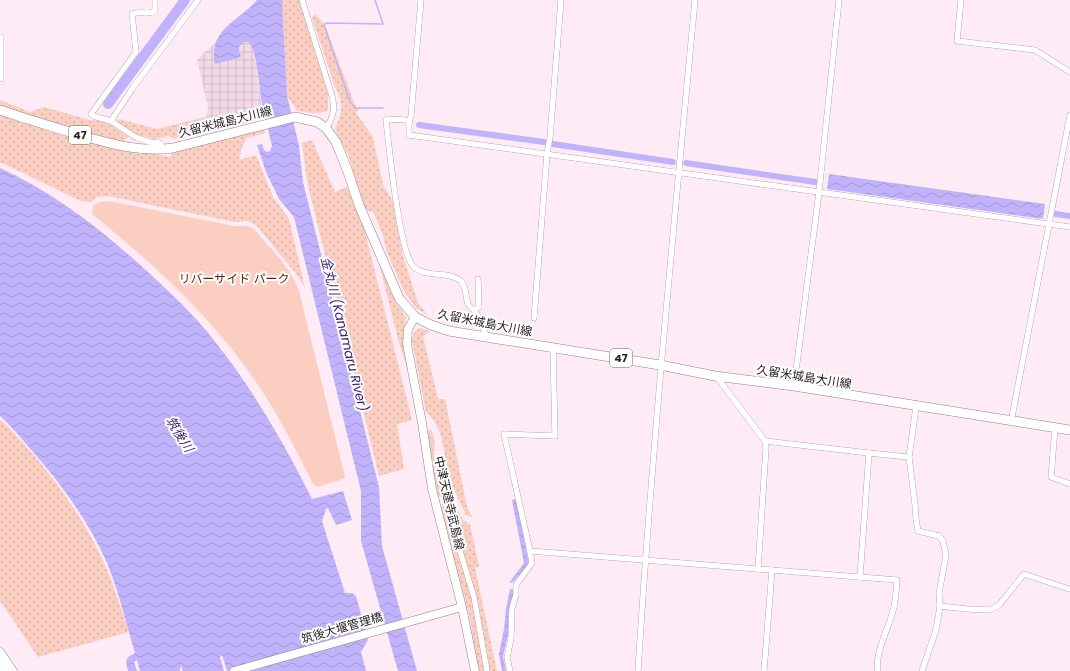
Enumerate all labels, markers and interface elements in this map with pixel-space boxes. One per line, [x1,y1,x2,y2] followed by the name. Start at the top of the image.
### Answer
[176,102,274,141] street label: 久留米城島大川線
[69,126,91,144] road number: 47
[316,255,373,414] water label: 金丸川 (Kanamaru River)
[179,270,289,287] park label: リバーサイド パーク
[436,305,534,340] street label: 久留米城島大川線
[610,349,632,367] road number: 47
[755,361,853,392] street label: 久留米城島大川線
[161,413,199,457] water label: 筑後川
[430,454,469,552] street label: 中津天建寺武島線
[299,608,385,647] street label: 筑後大堰管理橋

